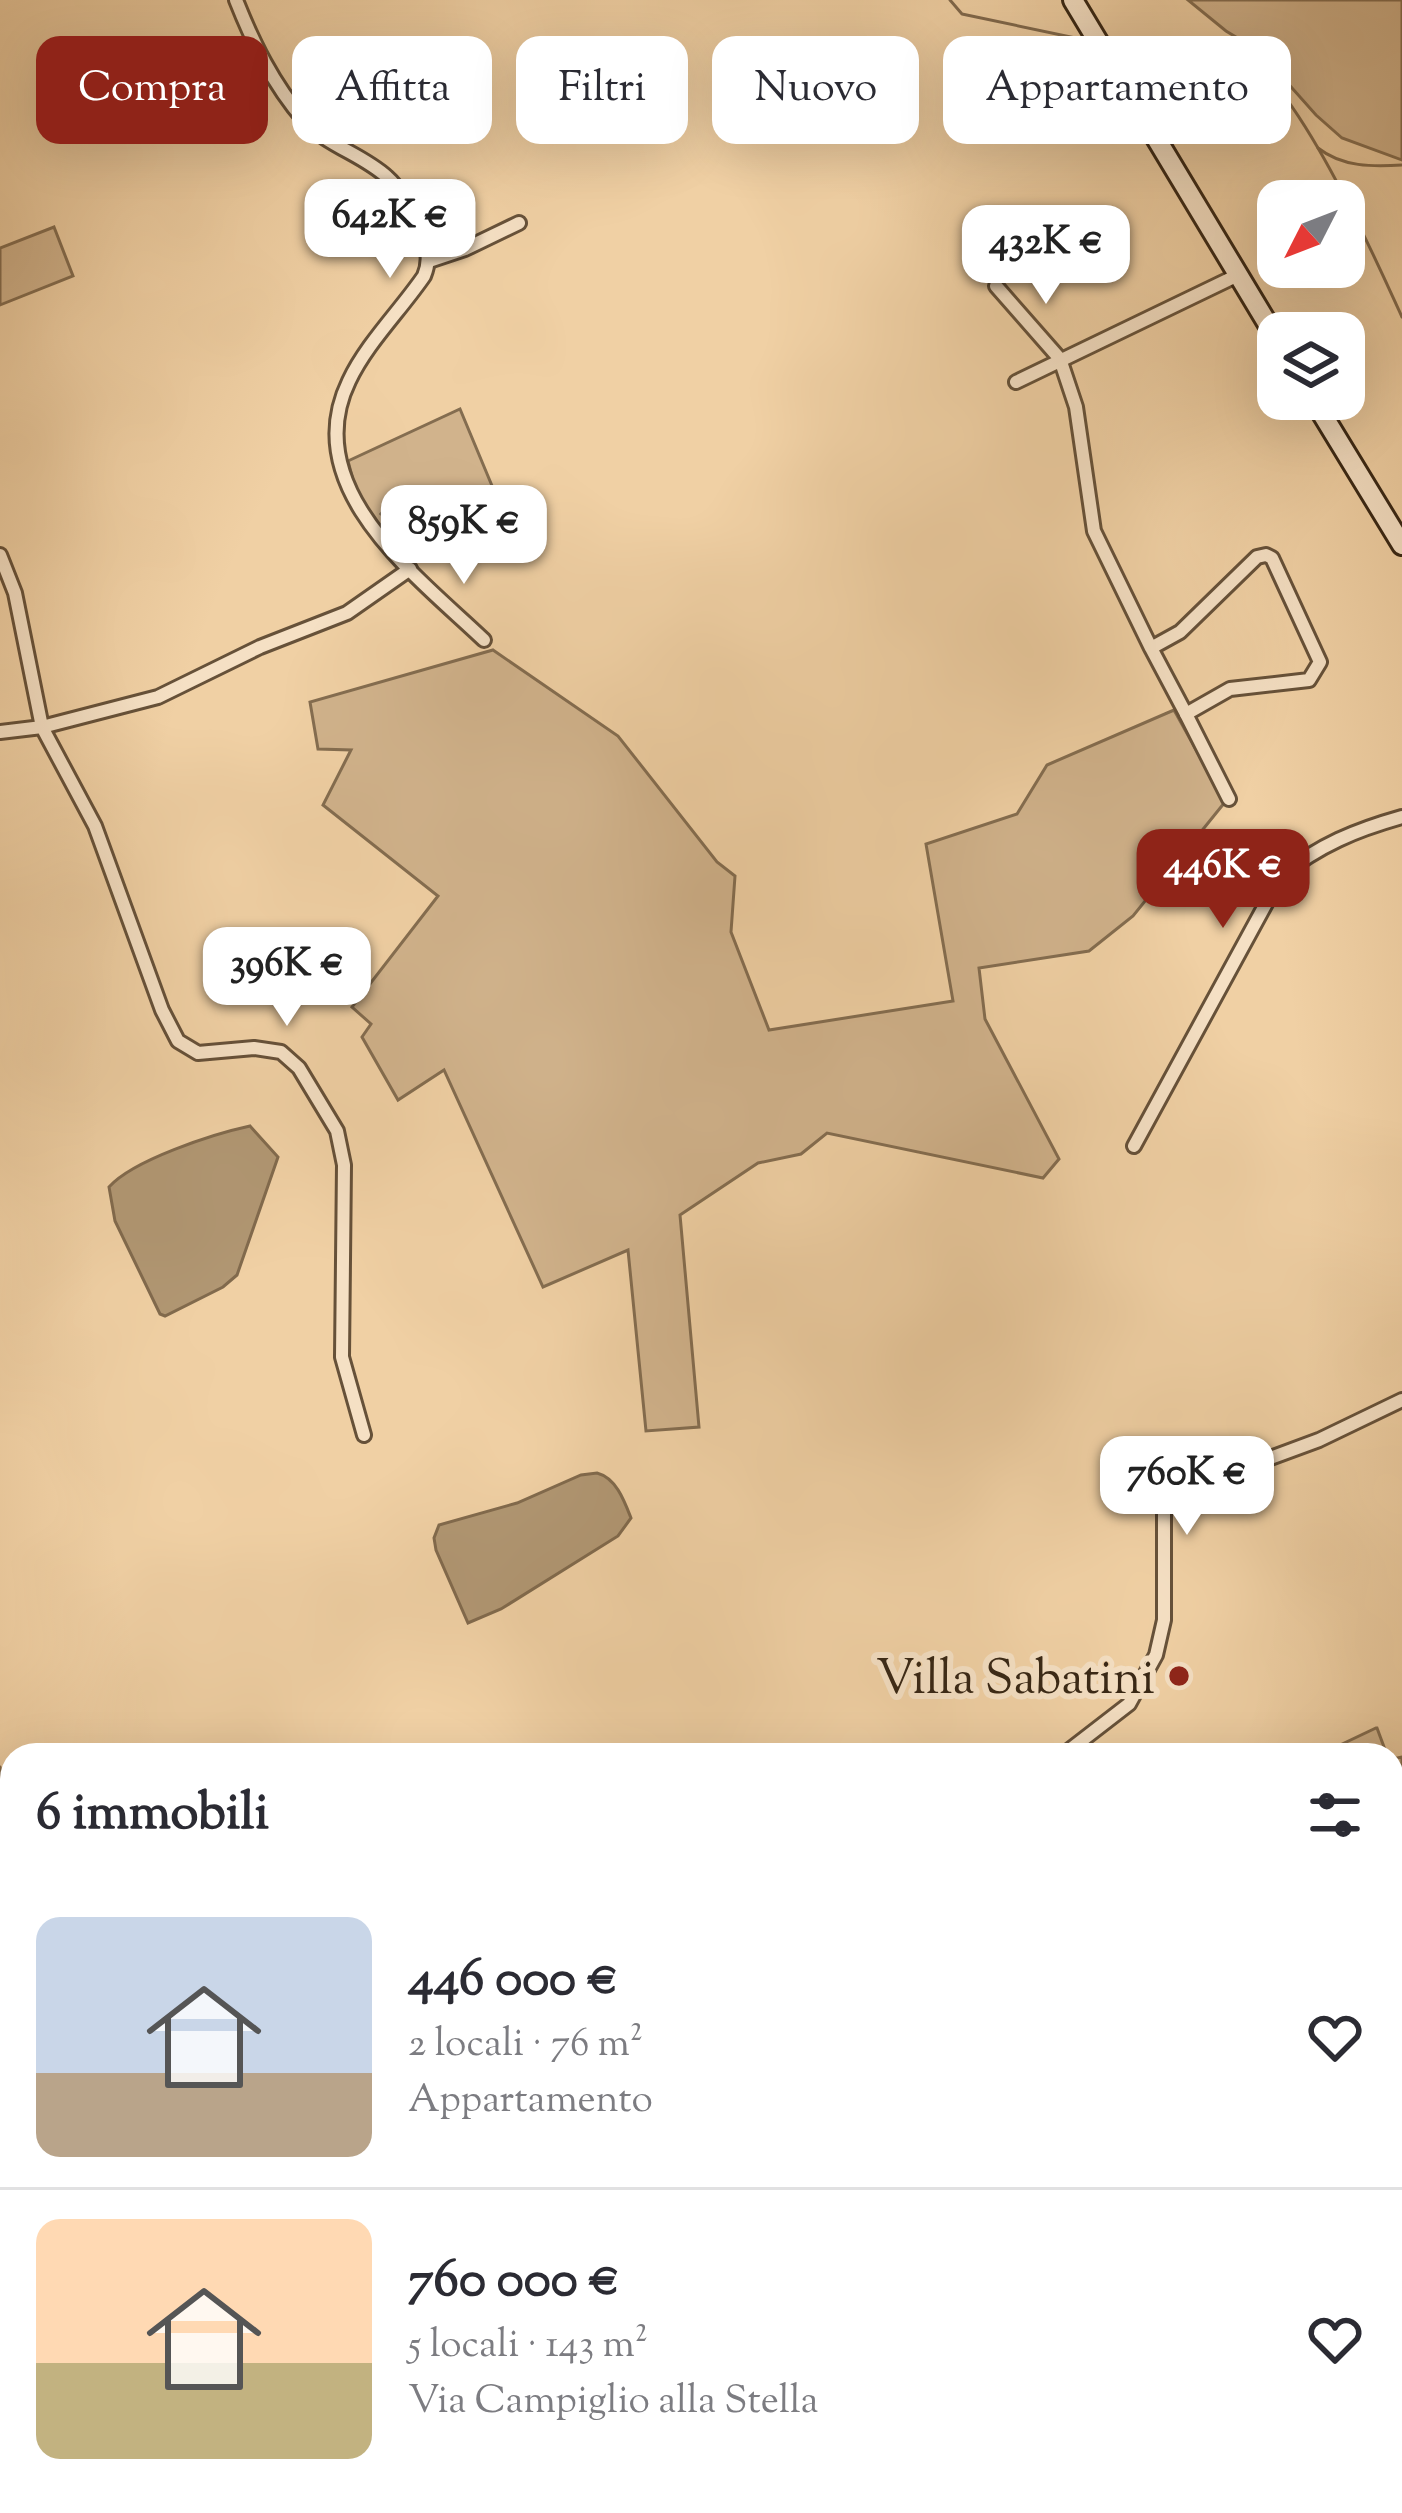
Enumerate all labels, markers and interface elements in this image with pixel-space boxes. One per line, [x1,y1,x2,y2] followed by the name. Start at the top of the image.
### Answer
[36,36,268,144] chip: Compra
[292,36,492,144] chip: Affitta
[516,36,688,144] chip: Filtri
[712,36,919,144] chip: Nuovo
[943,36,1291,144] chip: Appartamento
[292,179,488,281] pin: 642K €
[1257,180,1365,288] north arrow
[1257,180,1365,420] map controls
[331,190,449,246] text: 642K €
[948,205,1144,307] pin: 432K €
[989,216,1103,272] text: 432K €
[1257,312,1365,420] button: layers
[366,485,562,587] pin: 859K €
[408,496,520,552] text: 859K €
[1125,829,1321,931] pin: 446K €
[1164,840,1282,896] text: 446K €
[189,927,385,1029] pin: 396K €
[230,938,344,994] text: 396K €
[1089,1436,1285,1538] pin: 760K €
[1127,1447,1247,1503] text: 760K €
[876,1647,1155,1716] place label: Villa Sabatini
[1166,1663,1192,1689] marker: Villa Sabatini
[36,1779,269,1852] text: 6 immobili
[1302,1782,1368,1848] icon: filters
[408,1945,618,2018] text: 446 000 €
[132,1965,276,2109] icon: home
[1302,2004,1368,2070] icon: heart
[408,2018,643,2074] text: 2 locali · 76 m²
[408,2074,653,2130] text: Appartamento
[408,2246,620,2319] text: 760 000 €
[132,2267,276,2411] icon: home
[1302,2306,1368,2372] icon: heart
[408,2319,648,2375] text: 5 locali · 143 m²
[408,2375,819,2431] text: Via Campiglio alla Stella

